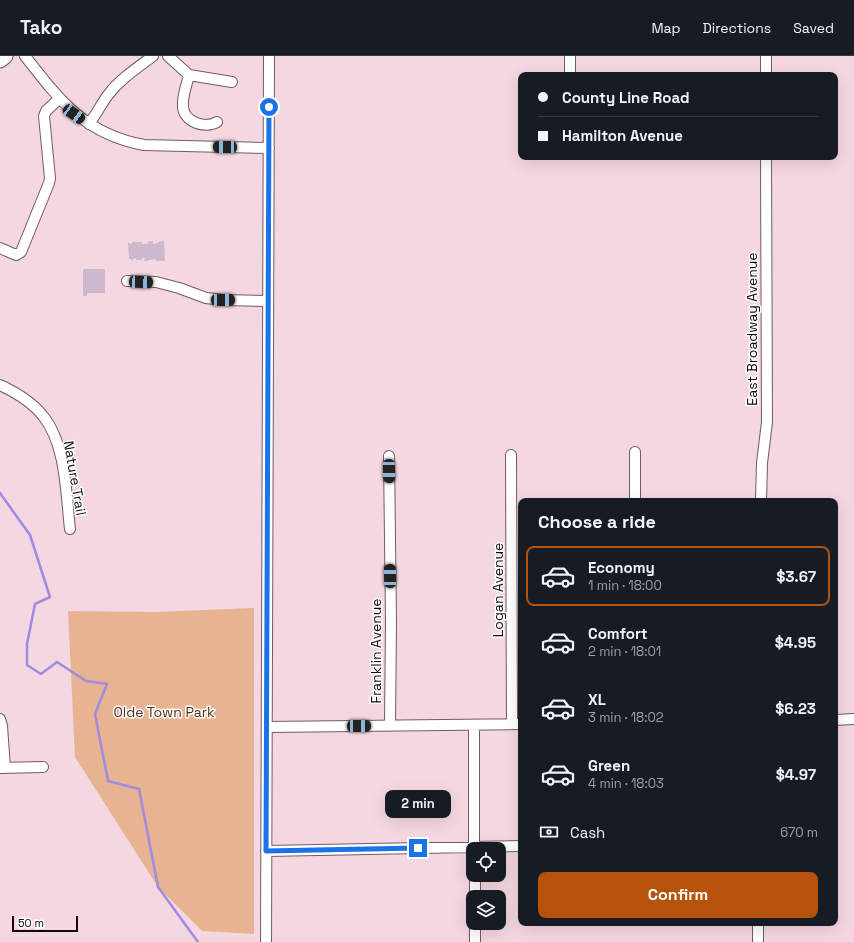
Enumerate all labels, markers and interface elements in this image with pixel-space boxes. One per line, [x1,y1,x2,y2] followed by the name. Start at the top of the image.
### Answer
[20,15,62,40] text: Tako
[651,19,681,37] text: Map
[703,19,771,37] text: Directions
[793,19,834,37] text: Saved
[562,88,690,107] text: County Line Road
[260,98,278,116] route start
[61,102,87,126] car
[562,126,683,145] text: Hamilton Avenue
[213,141,237,153] car
[743,252,761,406] street label: East Broadway Avenue
[129,276,153,288] car
[211,294,235,306] car
[60,439,90,517] street label: Nature Trail
[383,459,395,483] car
[538,510,656,533] text: Choose a ride
[489,543,507,637] street label: Logan Avenue
[540,558,576,594] icon: car
[588,558,655,577] text: Economy
[384,564,396,588] car
[776,567,816,586] text: $3.67
[588,577,662,594] text: 1 min · 18:00
[367,598,385,704] street label: Franklin Avenue
[540,624,576,660] icon: car
[588,624,648,643] text: Comfort
[775,633,816,652] text: $4.95
[588,643,661,660] text: 2 min · 18:01
[540,690,576,726] icon: car
[588,690,606,709] text: XL
[775,699,816,718] text: $6.23
[113,703,215,721] park label: Olde Town Park
[588,709,664,726] text: 3 min · 18:02
[347,720,371,732] car
[540,756,576,792] icon: car
[588,756,630,775] text: Green
[776,765,816,784] text: $4.97
[588,775,664,792] text: 4 min · 18:03
[385,790,451,818] callout: 2 min
[401,795,435,812] text: 2 min
[538,821,560,843] icon: cash
[570,823,605,842] text: Cash
[780,824,818,841] text: 670 m
[409,839,427,857] route end
[466,842,506,930] map controls
[466,842,506,882] button: locate
[538,872,818,918] button: Confirm
[466,890,506,930] button: layers
[12,914,78,933] scale bar
[18,916,44,930] text: 50 m

